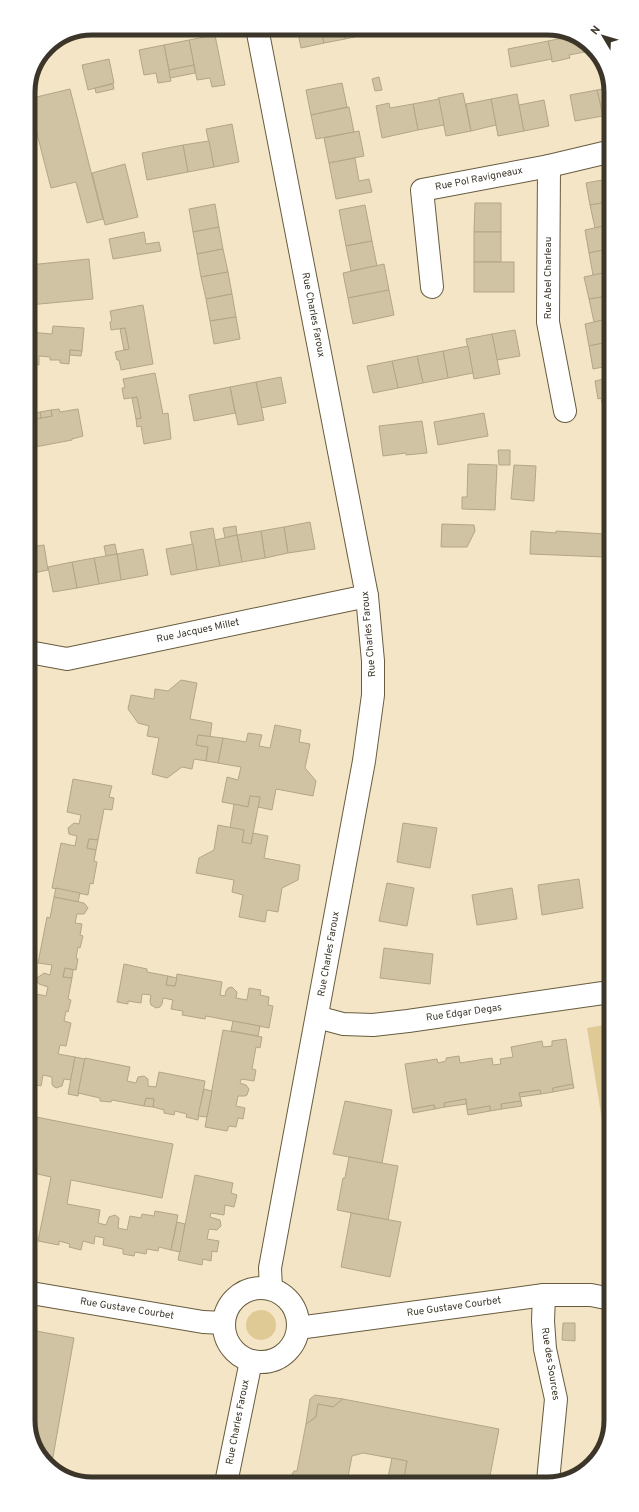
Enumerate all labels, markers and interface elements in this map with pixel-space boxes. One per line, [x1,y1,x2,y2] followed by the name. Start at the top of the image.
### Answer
[583,16,623,56] north arrow
[588,23,604,38] text: N
[434,164,524,194] street label: Rue Pol Ravigneaux
[542,237,555,319] street label: Rue Abel Charleau
[298,271,328,359] street label: Rue Charles Faroux
[359,590,379,678] street label: Rue Charles Faroux
[155,616,241,646] street label: Rue Jacques Millet
[315,910,343,998] street label: Rue Charles Faroux
[425,1001,503,1025] street label: Rue Edgar Degas
[406,1294,502,1320] street label: Rue Gustave Courbet
[79,1295,175,1323] street label: Rue Gustave Courbet
[538,1327,562,1402] street label: Rue des Sources
[223,1378,253,1466] street label: Rue Charles Faroux

